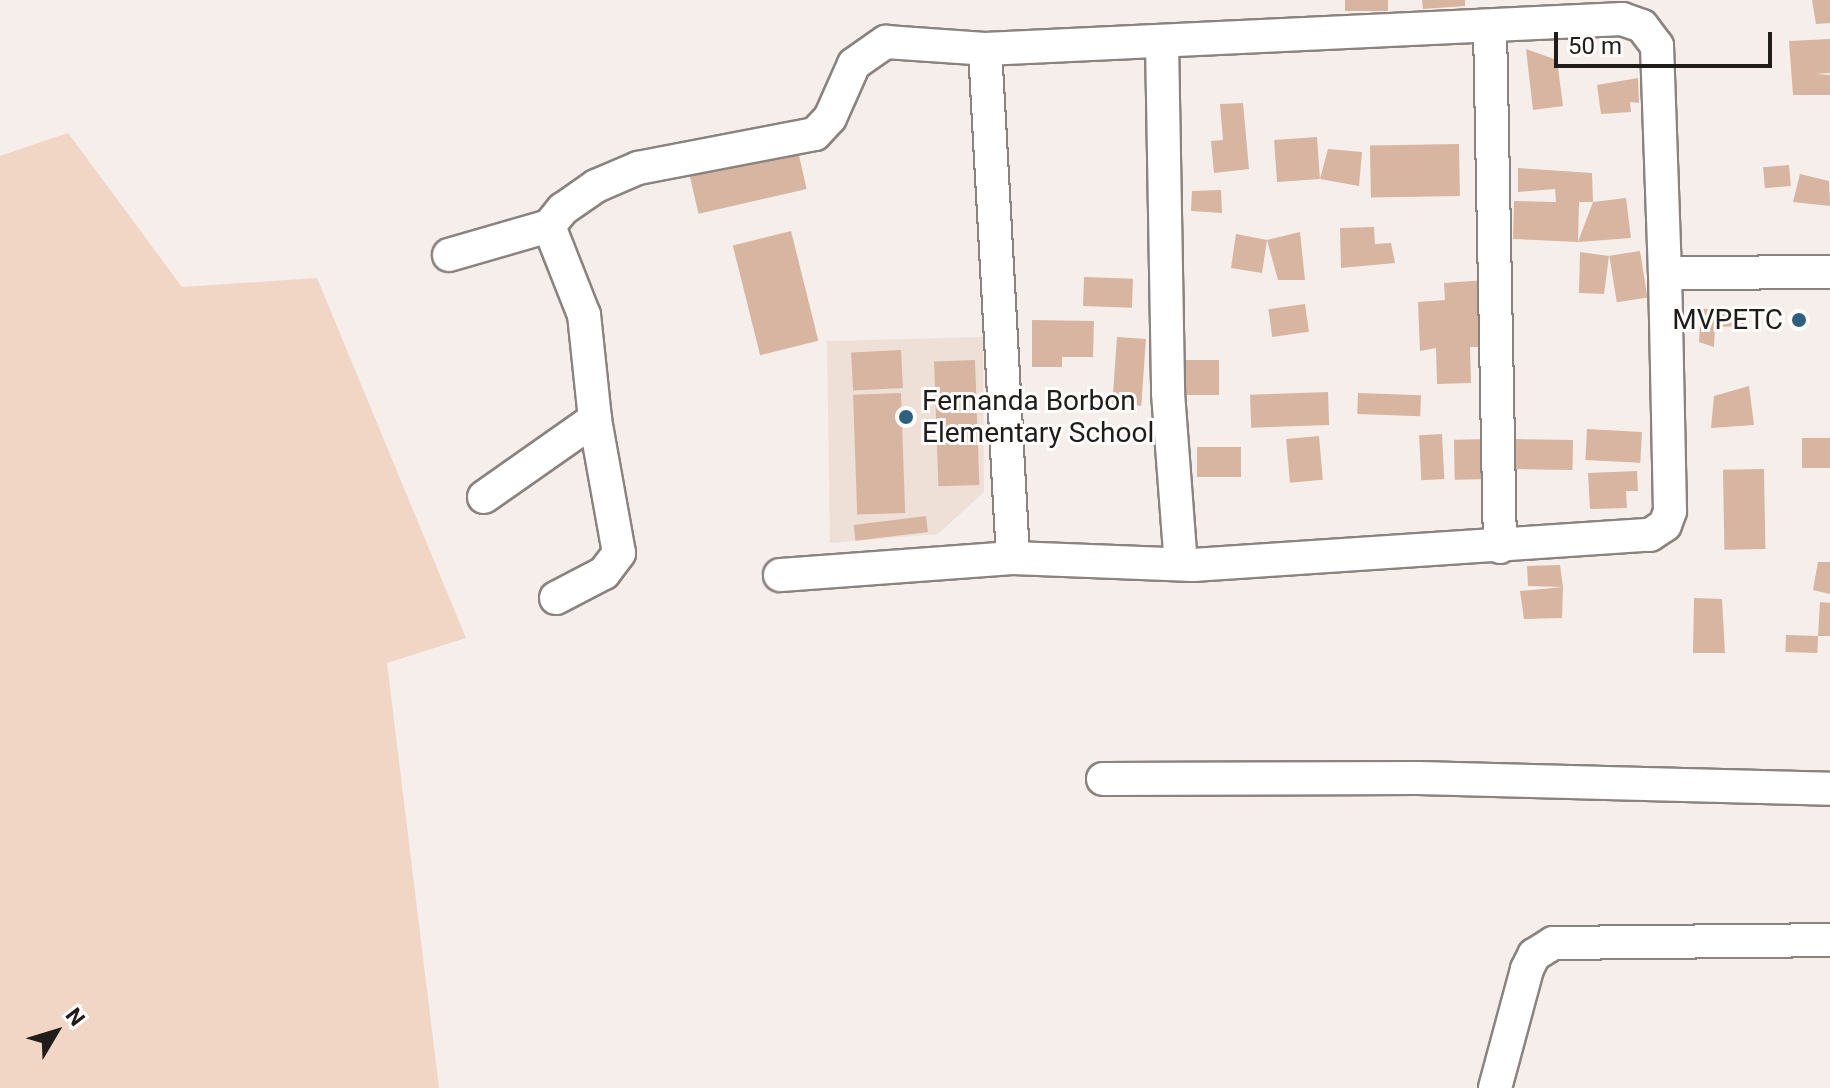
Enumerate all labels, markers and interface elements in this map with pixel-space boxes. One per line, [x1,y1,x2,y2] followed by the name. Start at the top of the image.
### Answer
[1558,16,1776,66] scale bar
[1568,32,1622,60] text: 50 m
[1672,303,1783,337] place label: MVPETC
[1790,311,1808,329] marker: MVPETC
[922,384,1154,450] place label: Fernanda Borbon Elementary School
[897,408,915,426] marker: Fernanda Borbon Elementary School
[16,992,96,1072] north arrow
[61,1003,90,1031] text: N

